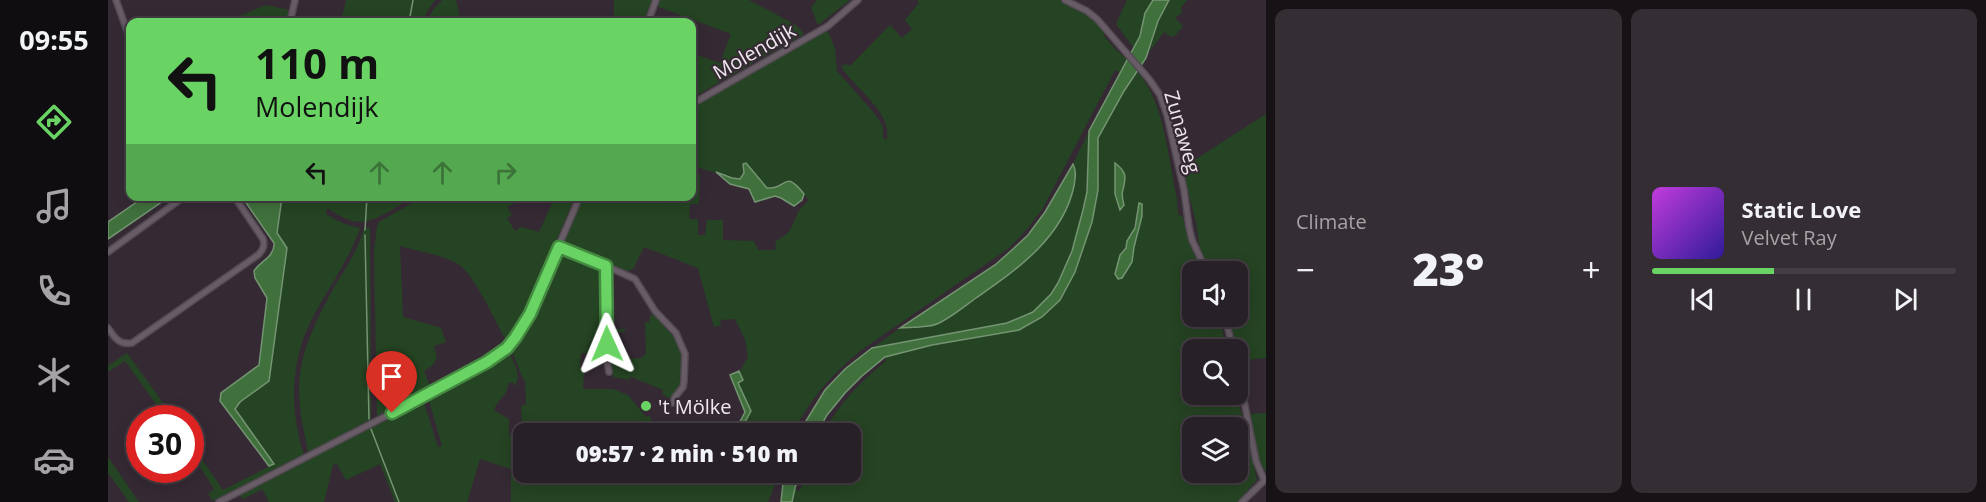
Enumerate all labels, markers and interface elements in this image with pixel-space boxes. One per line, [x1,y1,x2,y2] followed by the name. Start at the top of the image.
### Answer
[708,16,801,86] street label: Molendijk
[19,21,89,58] text: 09:55
[255,34,379,91] text: 110 m
[156,42,234,120] icon: left
[255,88,378,125] text: Molendijk
[1158,88,1208,177] street label: Zunaweg
[33,101,75,143] icon: directions
[300,156,333,189] icon: left
[363,156,396,189] icon: ahead
[426,156,459,189] icon: ahead
[489,156,522,189] icon: right
[33,185,75,227] icon: music
[1742,194,1861,224] text: Static Love
[1296,208,1367,235] text: Climate
[1742,224,1837,251] text: Velvet Ray
[1412,238,1484,299] text: 23°
[1296,247,1315,292] text: −
[1582,247,1601,292] text: +
[1182,261,1248,483] map controls
[1182,261,1248,327] button: sound
[33,270,75,312] icon: phone
[1686,283,1719,316] icon: previous
[1787,283,1820,316] icon: pause
[1889,283,1922,316] icon: next
[575,312,639,376] position arrow
[1182,339,1248,405] button: search
[366,351,417,413] pin
[33,354,75,396] icon: climate
[375,360,408,393] icon: arrive
[658,393,732,420] place label: 't Mölke
[639,399,653,413] marker: 't Mölke
[126,405,204,483] speed limit sign: 30
[1182,417,1248,483] button: layers
[576,438,798,468] text: 09:57 · 2 min · 510 m
[33,439,75,481] icon: car

